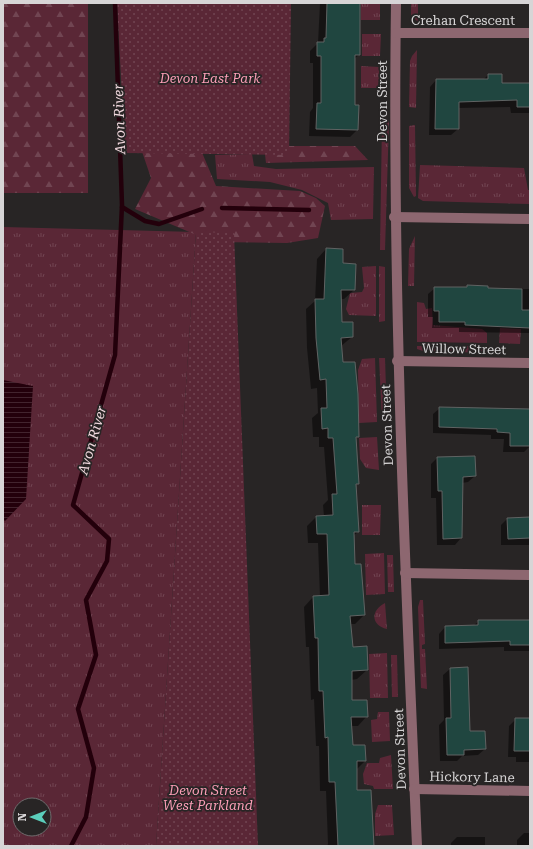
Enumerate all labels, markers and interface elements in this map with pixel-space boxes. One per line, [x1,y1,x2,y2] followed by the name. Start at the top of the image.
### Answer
[411,13,515,28] street label: Crehan Crescent
[375,60,390,142] street label: Devon Street
[159,71,261,86] park label: Devon East Park
[110,83,128,155] water label: Avon River
[422,341,506,357] street label: Willow Street
[378,384,396,466] street label: Devon Street
[74,404,109,477] water label: Avon River
[391,708,409,790] street label: Devon Street
[429,769,515,785] street label: Hickory Lane
[163,783,253,813] park label: Devon Street West Parkland
[12,797,52,837] north arrow
[16,812,29,821] text: N

